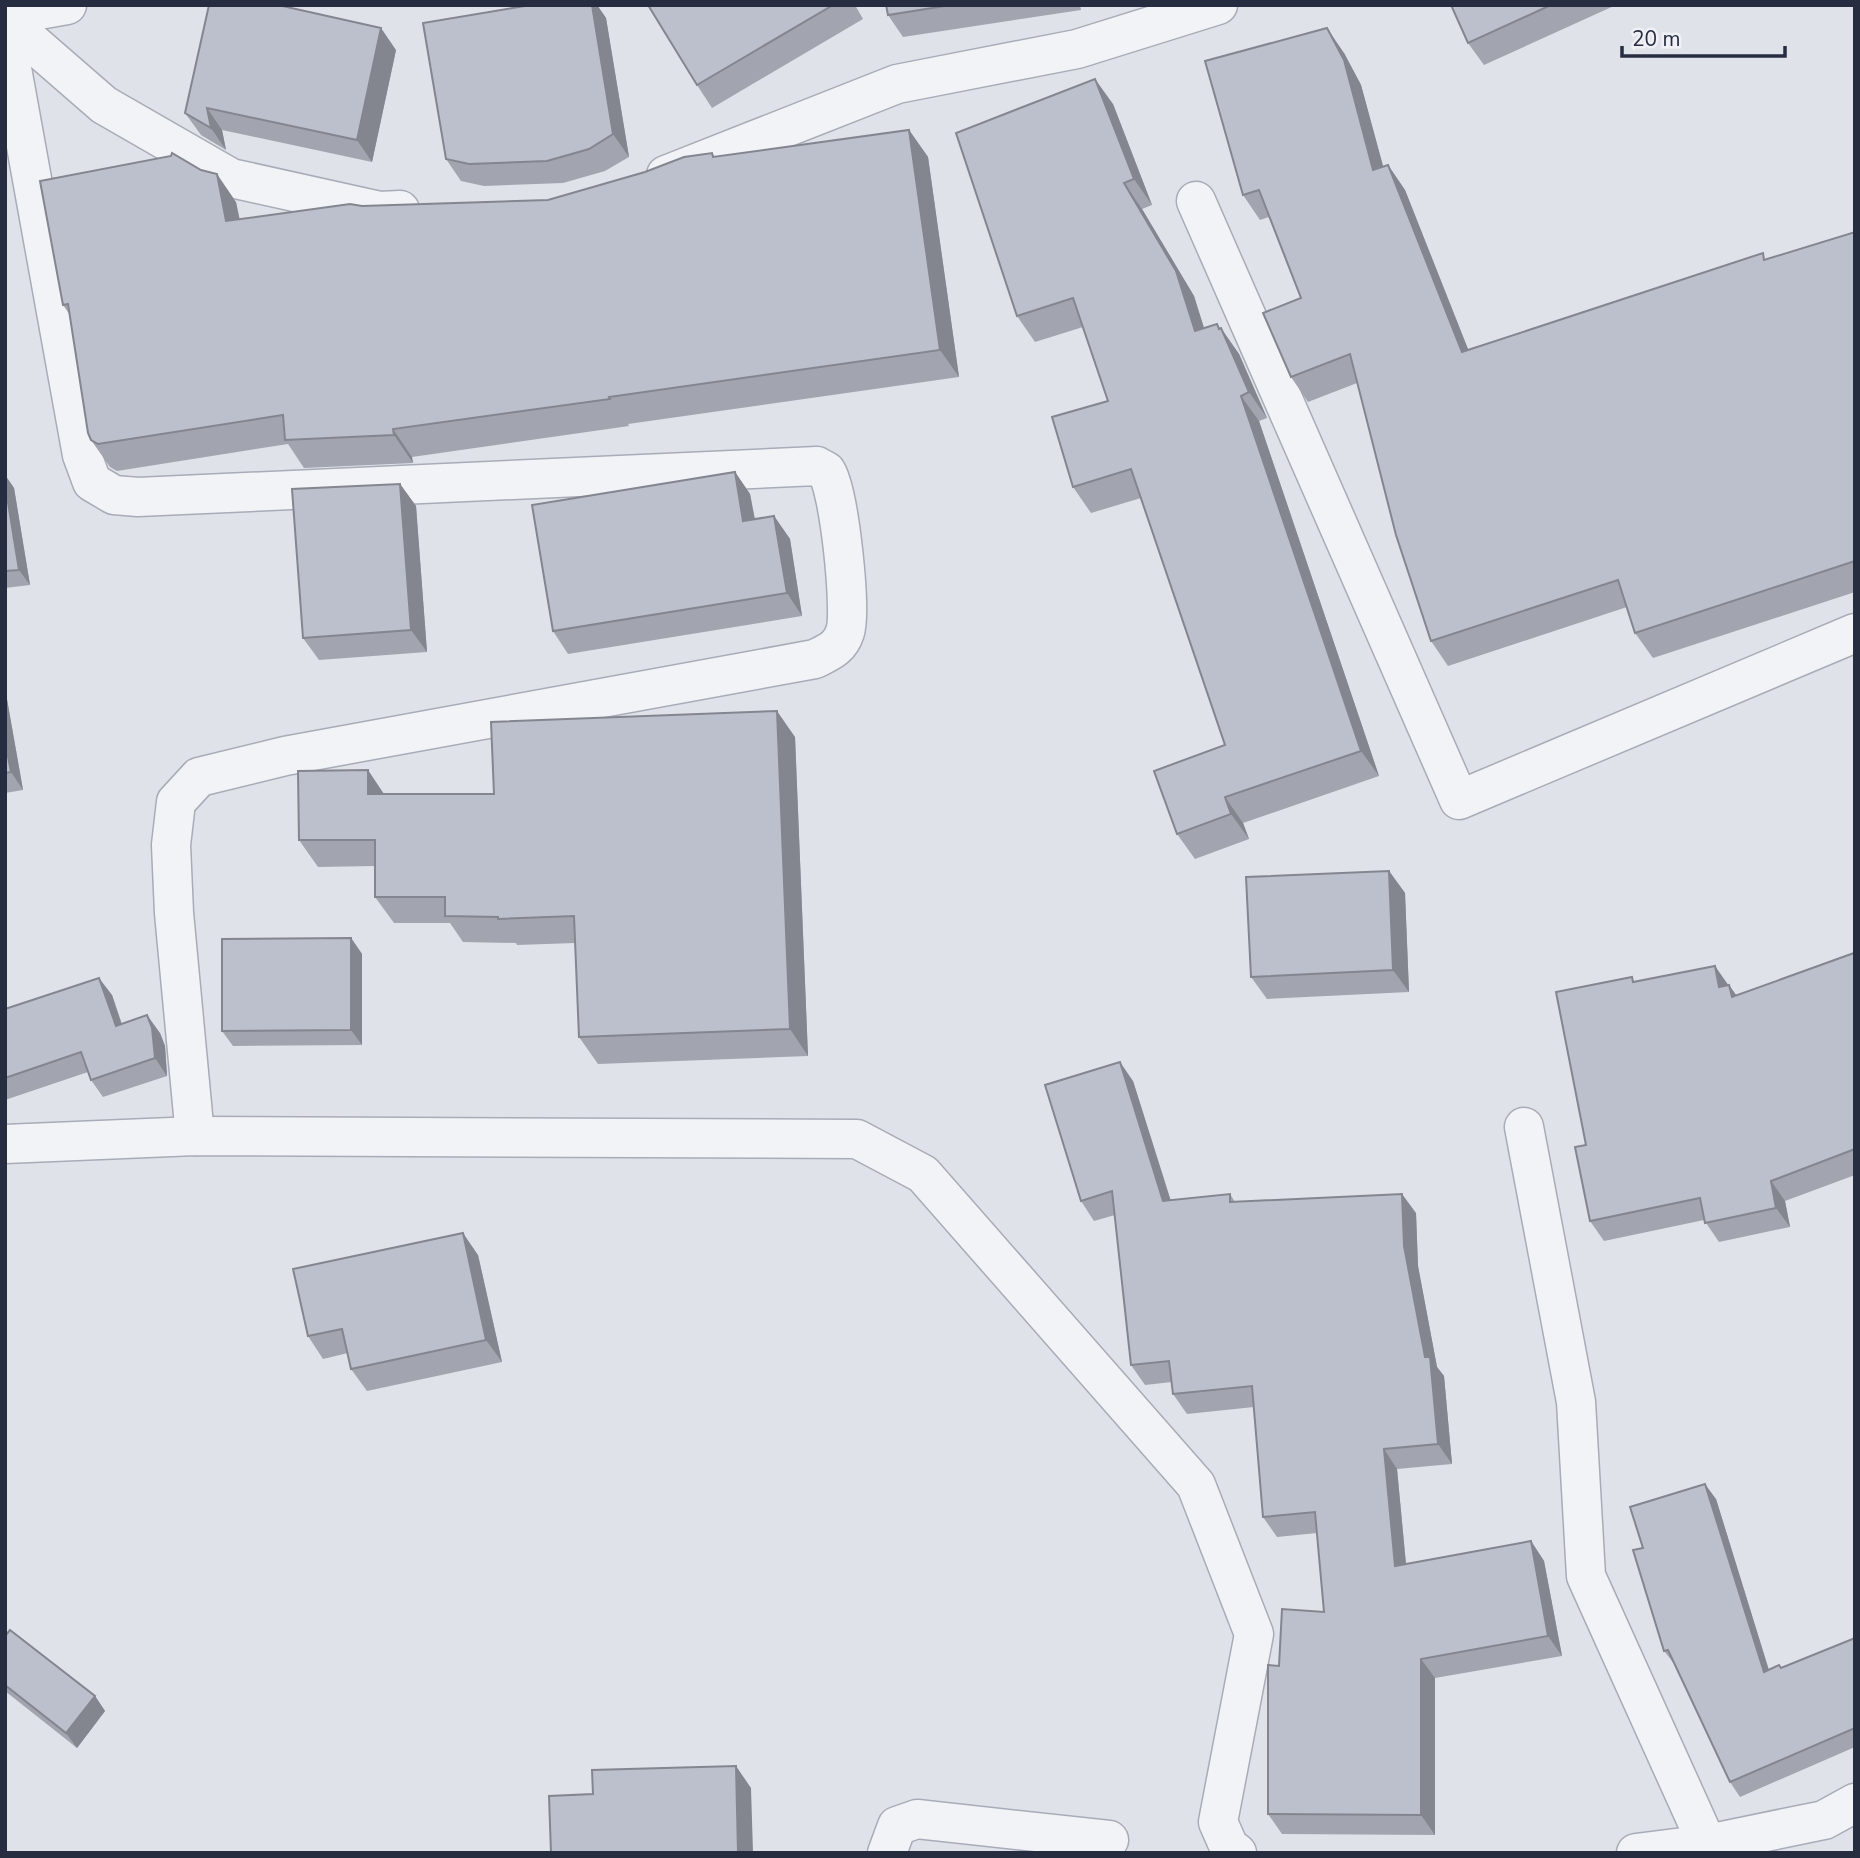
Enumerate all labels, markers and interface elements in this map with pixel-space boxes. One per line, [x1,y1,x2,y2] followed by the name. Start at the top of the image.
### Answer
[1622,14,1785,58] scale bar
[1632,25,1681,53] text: 20 m

